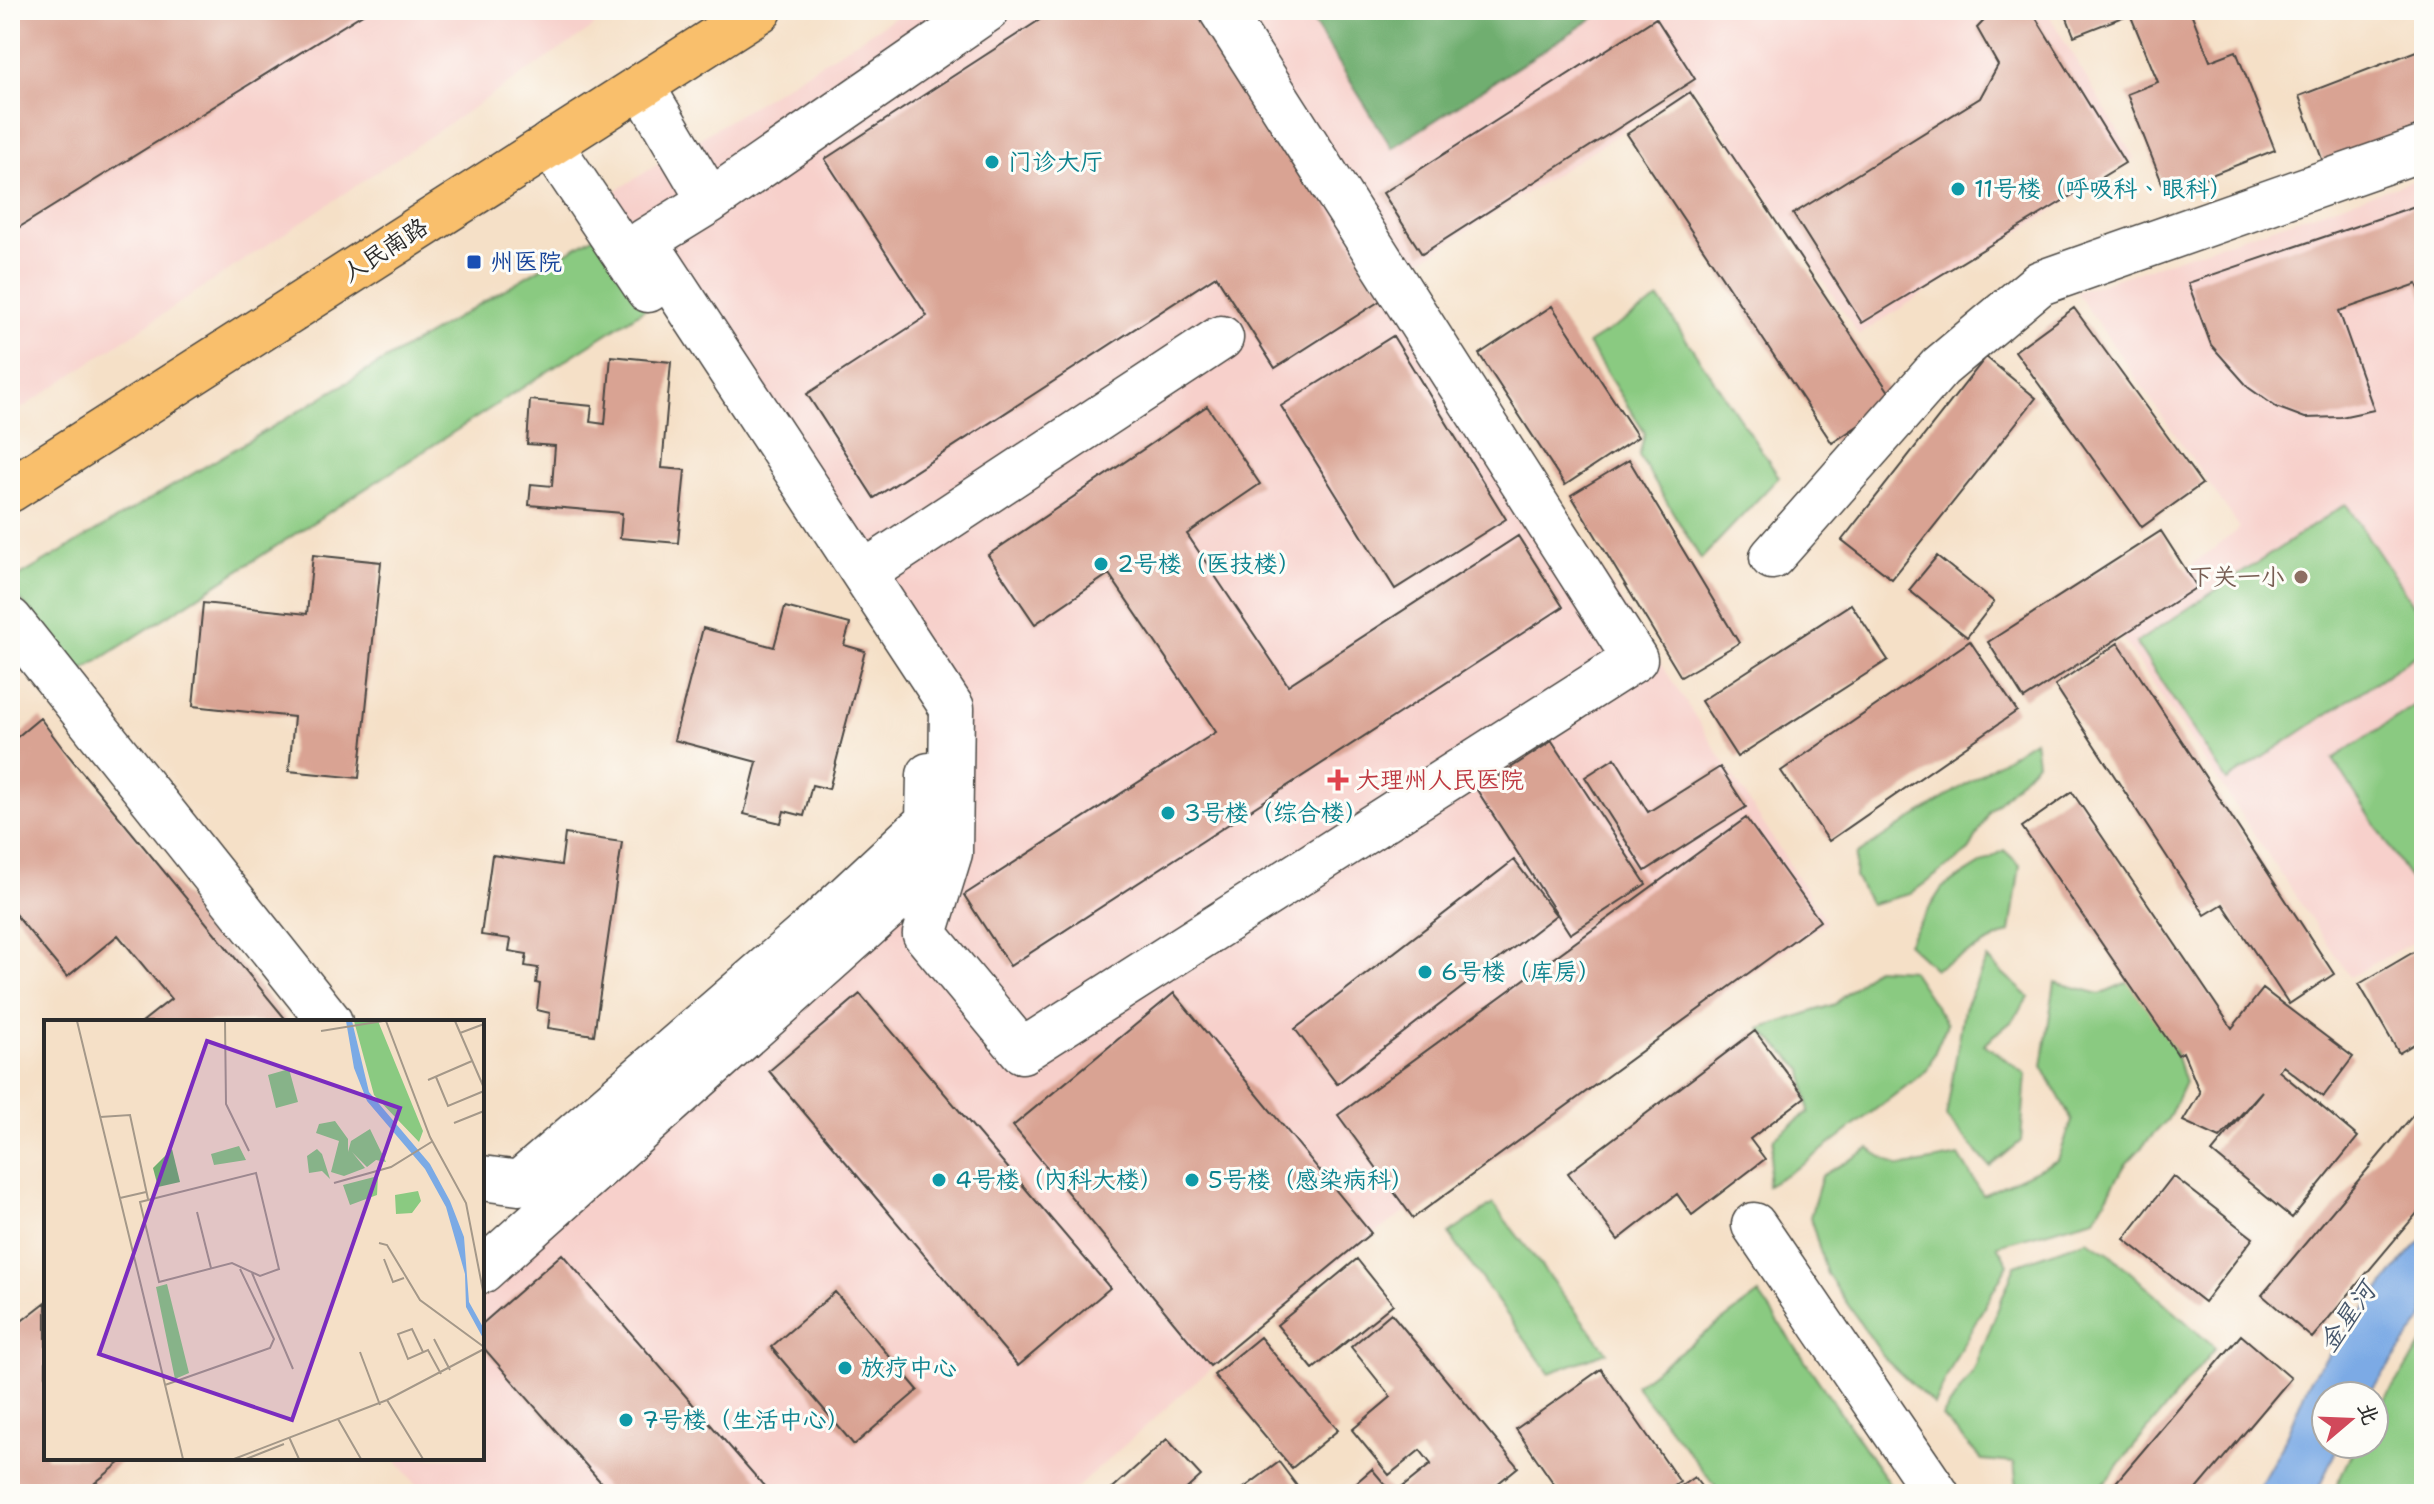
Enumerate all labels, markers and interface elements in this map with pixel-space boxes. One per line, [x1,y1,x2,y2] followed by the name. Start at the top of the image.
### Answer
[1008,146,1104,178] place label: 门诊大厅
[983,153,1001,171] marker: 门诊大厅
[1974,173,2233,205] place label: 11号楼（呼吸科、眼科）
[1949,180,1967,198] marker: 11号楼（呼吸科、眼科）
[336,210,434,290] street label: 人民南路
[490,246,562,278] place label: 州医院
[465,253,483,271] marker: 州医院
[1117,548,1302,580] place label: 2号楼（医技楼）
[1092,555,1110,573] marker: 2号楼（医技楼）
[2189,561,2285,593] place label: 下关一小
[2292,568,2310,586] marker: 下关一小
[1356,764,1524,796] place label: 大理州人民医院
[1327,769,1349,791] marker: 大理州人民医院
[1184,797,1369,829] place label: 3号楼（综合楼）
[1159,804,1177,822] marker: 3号楼（综合楼）
[1441,956,1602,988] place label: 6号楼（库房）
[1416,963,1434,981] marker: 6号楼（库房）
[44,1020,484,1460] inset map
[955,1164,1164,1196] place label: 4号楼（内科大楼）
[1208,1164,1415,1196] place label: 5号楼（感染病科）
[930,1171,948,1189] marker: 4号楼（内科大楼）
[1183,1171,1201,1189] marker: 5号楼（感染病科）
[2310,1271,2386,1359] water label: 金星河
[861,1352,957,1384] place label: 放疗中心
[836,1359,854,1377] marker: 放疗中心
[2310,1380,2390,1460] north arrow
[2351,1399,2386,1429] text: 北
[642,1404,851,1436] place label: 7号楼（生活中心）
[617,1411,635,1429] marker: 7号楼（生活中心）

